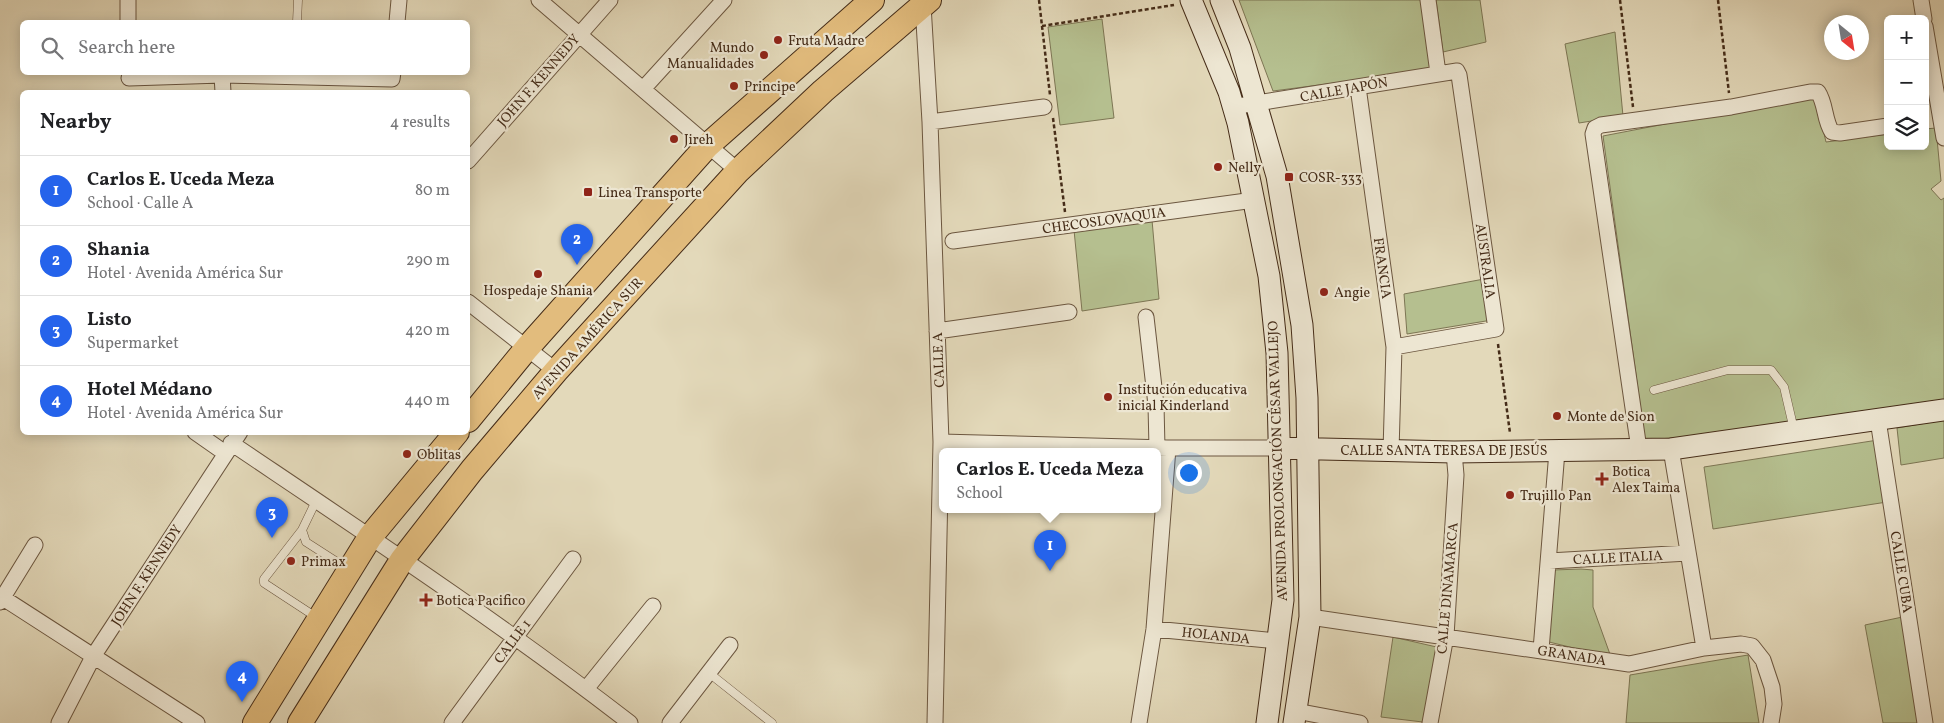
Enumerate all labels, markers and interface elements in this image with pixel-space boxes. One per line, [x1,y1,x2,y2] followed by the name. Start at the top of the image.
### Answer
[1824,15,1869,60] north arrow
[1884,15,1929,150] map controls
[1884,15,1929,60] button: +
[20,20,470,75] search box
[493,30,585,132] street label: JOHN F. KENNEDY
[788,32,865,51] place label: Fruta Madre
[38,34,66,62] icon: search
[772,34,784,46] marker: Fruta Madre
[78,35,175,61] text: Search here
[667,39,754,74] place label: Mundo Manualidades
[758,49,770,61] marker: Mundo Manualidades
[1884,60,1929,105] button: −
[1299,72,1390,108] street label: CALLE JAPÓN
[744,78,796,97] place label: Principe
[728,80,740,92] marker: Principe
[1884,105,1929,150] button: layers
[40,108,111,137] text: Nearby
[390,112,450,134] text: 4 results
[684,131,714,150] place label: Jireh
[668,133,680,145] marker: Jireh
[1228,159,1261,178] place label: Nelly
[1212,161,1224,173] marker: Nelly
[87,167,275,193] text: Carlos E. Uceda Meza
[1299,169,1362,188] place label: COSR-333
[1283,171,1295,183] marker: COSR-333
[53,180,59,202] text: 1
[415,180,450,202] text: 80 m
[598,184,702,203] place label: Linea Transporte
[582,186,594,198] marker: Linea Transporte
[87,193,193,215] text: School · Calle A
[1041,203,1167,240] street label: CHECOSLOVAQUIA
[1470,222,1499,300] street label: AUSTRALIA
[561,224,593,265] pin: 2
[1368,236,1395,300] street label: FRANCIA
[87,237,150,263] text: Shania
[52,250,60,272] text: 2
[406,250,450,272] text: 290 m
[87,263,283,285] text: Hotel · Avenida América Sur
[532,268,544,280] marker: Hospedaje Shania
[528,274,648,404] street label: AVENIDA AMÉRICA SUR
[483,282,593,301] place label: Hospedaje Shania
[1334,284,1371,303] place label: Angie
[1318,286,1330,298] marker: Angie
[87,307,132,333] text: Listo
[52,320,60,342] text: 3
[405,320,450,342] text: 420 m
[1263,320,1293,602] street label: AVENIDA PROLONGACIÓN CÉSAR VALLEJO
[929,332,950,388] street label: CALLE A
[87,333,179,355] text: Supermarket
[87,377,212,403] text: Hotel Médano
[1118,381,1247,416] place label: Institución educativa inicial Kinderland
[51,390,61,412] text: 4
[404,390,450,412] text: 440 m
[1102,391,1114,403] marker: Institución educativa inicial Kinderland
[87,403,283,425] text: Hotel · Avenida América Sur
[1567,408,1655,427] place label: Monte de Sion
[1551,410,1563,422] marker: Monte de Sion
[1340,441,1548,461] street label: CALLE SANTA TERESA DE JESÚS
[417,446,461,465] place label: Oblitas
[401,448,413,460] marker: Oblitas
[939,448,1161,513] popup
[956,457,1144,483] text: Carlos E. Uceda Meza
[1176,460,1202,486] your location
[1612,463,1680,498] place label: Botica Alex Taima
[1596,473,1608,485] marker: Botica Alex Taima
[956,483,1003,505] text: School
[1520,487,1592,506] place label: Trujillo Pan
[1504,489,1516,501] marker: Trujillo Pan
[256,497,288,538] pin: 3
[107,521,187,630] street label: JOHN F. KENNEDY
[1433,521,1464,655] street label: CALLE DINAMARCA
[1034,530,1066,571] pin: 1
[1885,530,1916,615] street label: CALLE CUBA
[1573,547,1664,570] street label: CALLE ITALIA
[301,553,346,572] place label: Primax
[285,555,297,567] marker: Primax
[436,592,525,611] place label: Botica Pacifico
[420,594,432,606] marker: Botica Pacifico
[490,616,536,668] street label: CALLE 1
[1181,623,1251,650] street label: HOLANDA
[1536,642,1608,671] street label: GRANADA
[226,661,258,702] pin: 4

